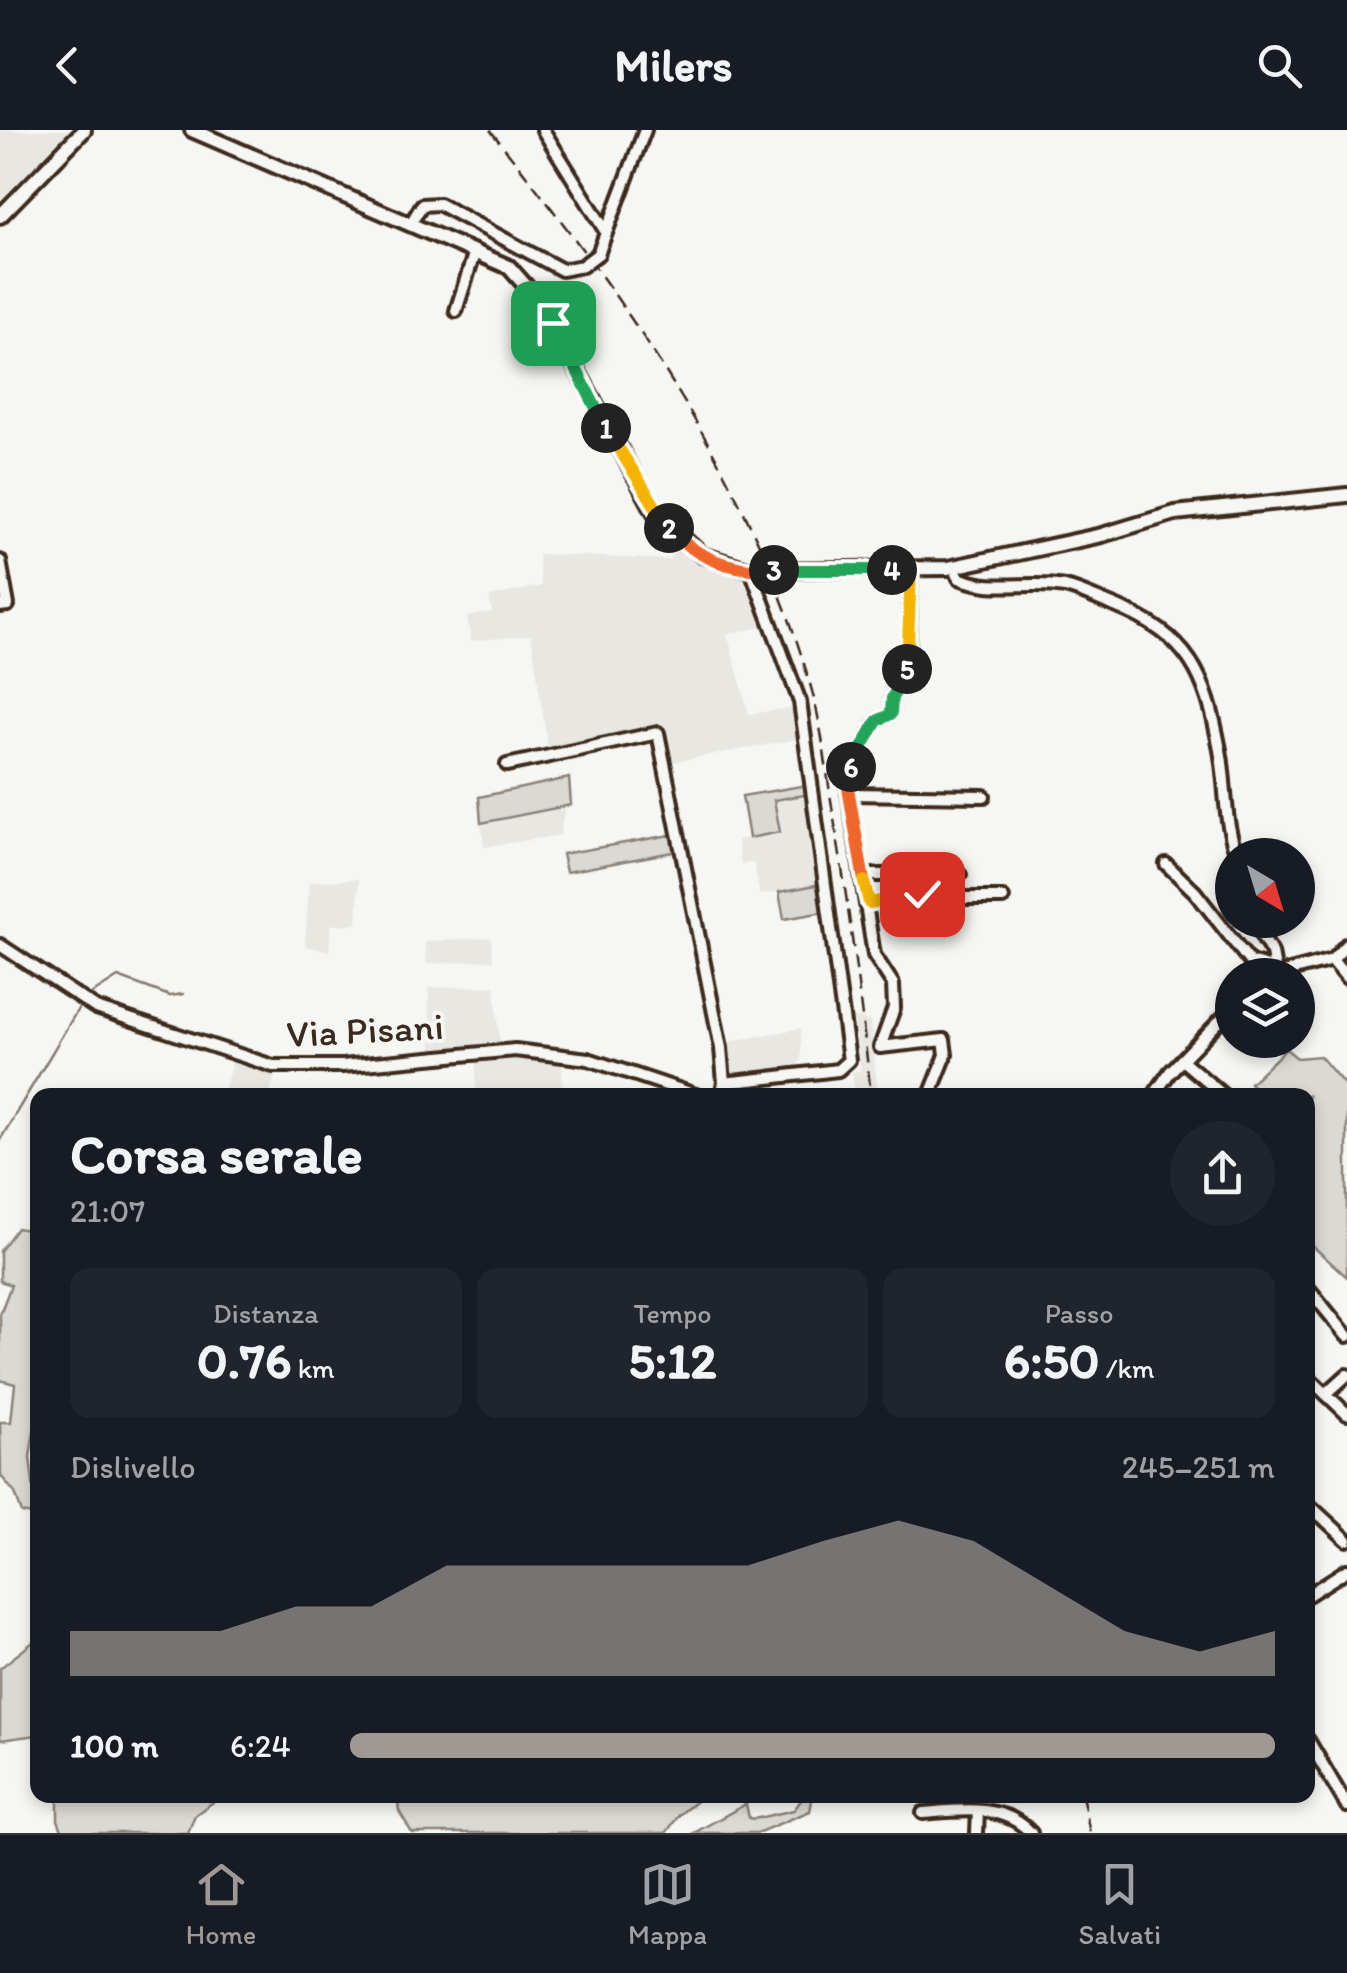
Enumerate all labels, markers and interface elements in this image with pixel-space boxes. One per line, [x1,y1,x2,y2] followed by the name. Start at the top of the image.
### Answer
[40,38,95,93] icon: back
[614,38,733,92] text: Milers
[1252,38,1307,93] icon: search
[511,281,596,366] pin
[526,296,581,351] icon: arrive
[581,403,631,453] pin: 1
[600,411,613,445] text: 1
[644,503,694,553] pin: 2
[662,511,676,545] text: 2
[749,545,799,595] pin: 3
[867,545,917,595] pin: 4
[766,553,782,587] text: 3
[884,553,900,587] text: 4
[882,644,932,694] pin: 5
[900,652,914,686] text: 5
[826,742,876,792] pin: 6
[844,750,858,784] text: 6
[1215,838,1315,938] north arrow
[1215,838,1315,1058] map controls
[880,852,965,937] pin
[895,867,950,922] icon: check
[1215,958,1315,1058] button: layers
[285,1003,445,1057] street label: Via Pisani
[70,1121,363,1187] text: Corsa serale
[1170,1121,1275,1226] button: share
[70,1192,145,1230] text: 21:07
[213,1296,319,1330] text: Distanza
[634,1296,711,1330] text: Tempo
[1045,1296,1114,1330] text: Passo
[197,1330,291,1391] text: 0.76
[628,1330,716,1391] text: 5:12
[1004,1330,1099,1391] text: 6:50
[291,1351,335,1385] text: km
[1099,1351,1155,1385] text: /km
[70,1448,196,1486] text: Dislivello
[1122,1448,1275,1486] text: 245–251 m
[70,1727,158,1765] text: 100 m
[230,1727,291,1765] text: 6:24
[186,1857,256,1951] tab: Home
[628,1857,707,1951] tab: Mappa
[1079,1857,1161,1951] tab: Salvati

